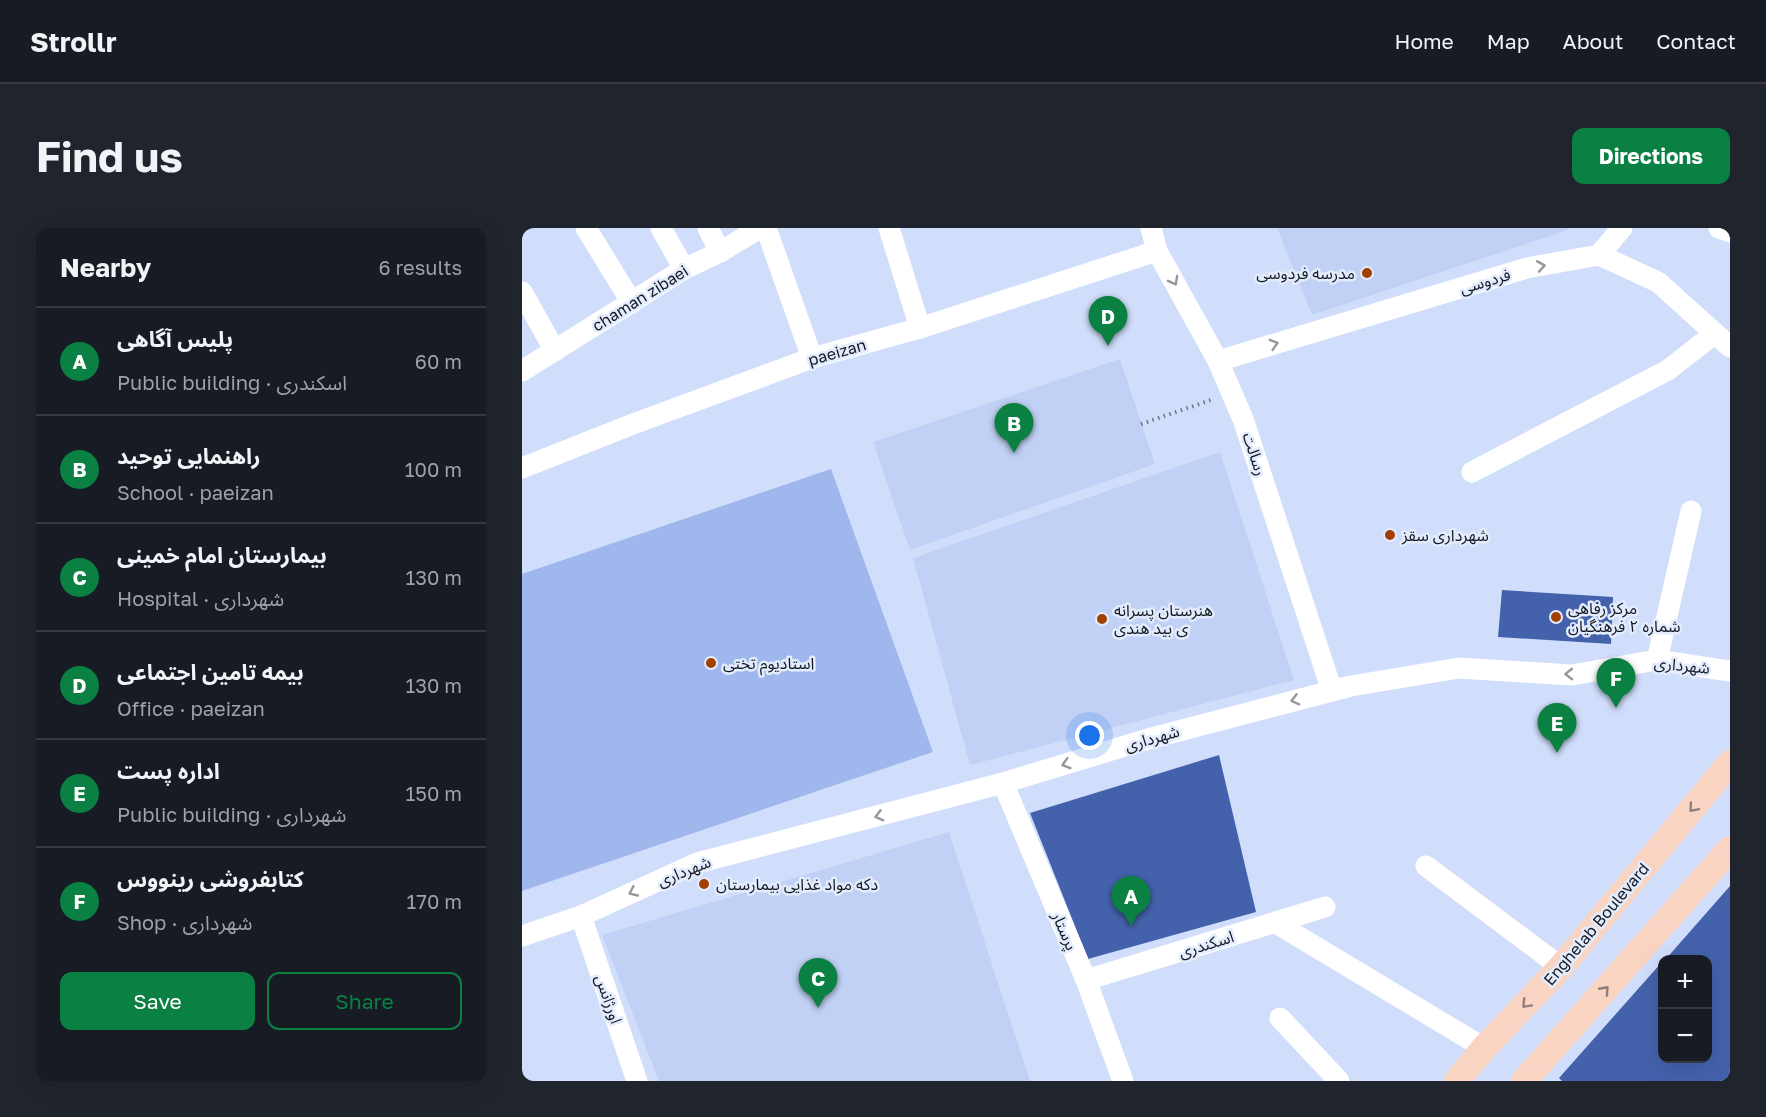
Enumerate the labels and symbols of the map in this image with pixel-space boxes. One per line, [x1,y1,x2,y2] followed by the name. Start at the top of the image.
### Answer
[588,260,692,336] street label: chaman zibaei
[1536,260,1546,273] one-way arrow
[1256,263,1355,283] place label: مدرسه فردوسی
[1457,264,1513,298] street label: فردوسی
[1360,266,1374,280] marker: مدرسه فردوسی
[1167,275,1178,285] one-way arrow
[1088,296,1128,346] pin: D
[806,334,868,370] street label: paeizan
[1268,339,1279,351] one-way arrow
[994,404,1034,453] pin: B
[1239,430,1271,478] street label: رسالت
[1401,525,1489,545] place label: شهرداری سقز
[1383,528,1397,542] marker: شهرداری سقز
[1568,598,1681,636] place label: مرکز رفاهی شماره ۲ فرهنگیان
[1114,600,1213,638] place label: هنرستان پسرانه ی بید هندی
[1549,610,1563,624] marker: مرکز رفاهی شماره ۲ فرهنگیان
[1095,612,1109,626] marker: هنرستان پسرانه ی بید هندی
[1653,652,1711,678] street label: شهرداری
[723,653,814,676] place label: استادیوم تختی
[704,656,718,670] marker: استادیوم تختی
[1596,658,1636,708] pin: F
[1564,668,1573,680] one-way arrow
[1290,693,1300,706] one-way arrow
[1538,704,1576,753] pin: E
[1075,721,1104,750] your location
[1122,721,1182,755] street label: شهرداری
[1062,756,1072,769] one-way arrow
[1689,801,1700,812] one-way arrow
[874,808,884,821] one-way arrow
[654,851,714,891] street label: شهرداری
[1539,859,1653,989] street label: Enghelab Boulevard
[716,874,878,894] place label: دکه مواد غذایی بیمارستان
[1112,876,1150,926] pin: A
[697,877,711,891] marker: دکه مواد غذایی بیمارستان
[629,885,640,897] one-way arrow
[1047,908,1082,954] street label: پرستار
[1176,926,1236,962] street label: اسکندری
[798,958,838,1008] pin: C
[591,972,627,1026] street label: اورژانس
[1598,986,1609,997] one-way arrow
[1522,997,1533,1008] one-way arrow

